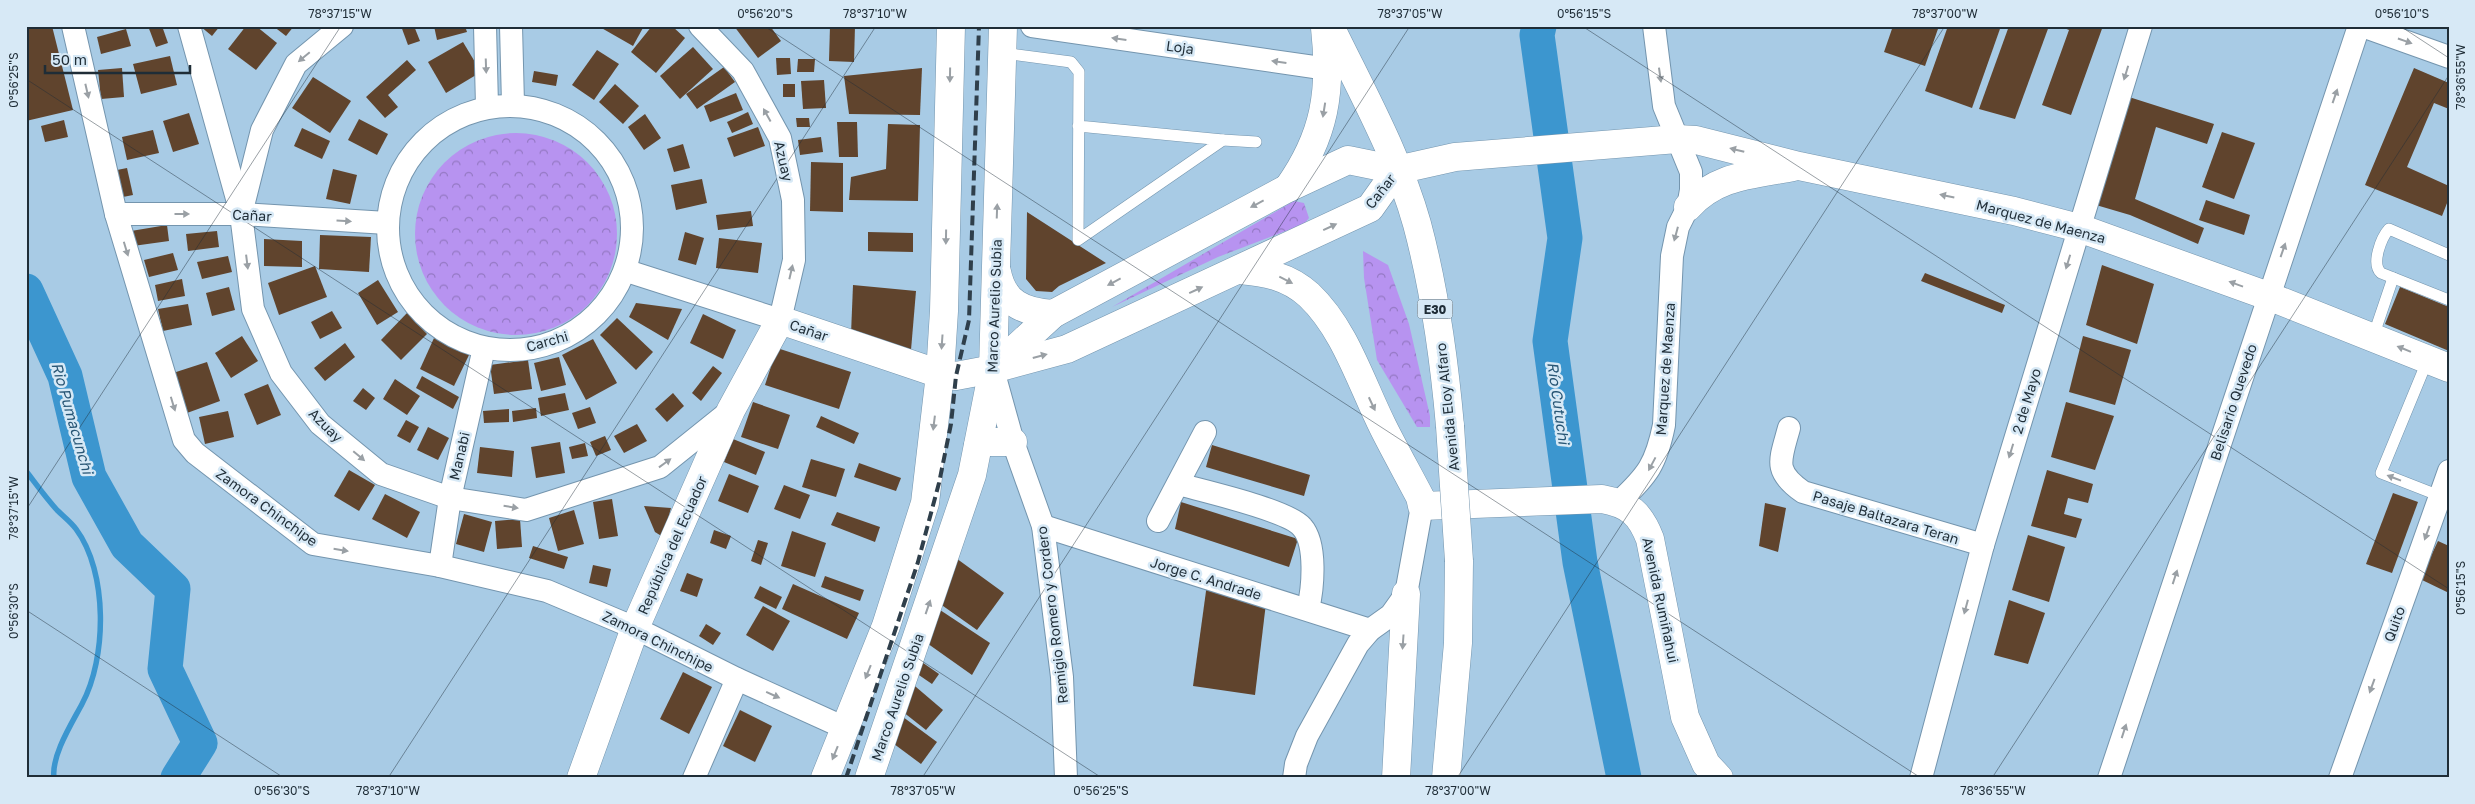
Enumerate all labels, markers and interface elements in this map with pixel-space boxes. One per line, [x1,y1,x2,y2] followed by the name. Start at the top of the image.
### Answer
[308,6,372,21] text: 78°37'15"W
[737,6,793,21] text: 0°56'20"S
[843,6,908,21] text: 78°37'10"W
[1377,6,1443,21] text: 78°37'05"W
[1557,6,1611,21] text: 0°56'15"S
[1912,6,1978,21] text: 78°37'00"W
[2375,6,2430,21] text: 0°56'10"S
[1110,34,1126,42] one-way arrow
[1165,37,1195,57] street label: Loja
[2398,38,2413,46] one-way arrow
[45,42,190,74] scale bar
[2453,44,2468,110] text: 78°36'55"W
[52,50,87,68] text: 50 m
[6,52,21,108] text: 0°56'25"S
[298,52,311,63] one-way arrow
[1271,57,1287,65] one-way arrow
[482,59,490,75] one-way arrow
[2122,65,2130,80] one-way arrow
[945,67,953,83] one-way arrow
[1656,67,1664,83] one-way arrow
[84,83,92,99] one-way arrow
[2332,88,2340,103] one-way arrow
[1319,102,1327,118] one-way arrow
[763,107,771,122] one-way arrow
[771,139,797,183] street label: Azuay
[1729,146,1744,154] one-way arrow
[1361,170,1399,212] street label: Cañar
[1939,192,1954,200] one-way arrow
[1975,196,2107,246] street label: Marquez de Maenza
[1250,200,1264,209] one-way arrow
[994,202,1002,218] one-way arrow
[232,205,273,225] street label: Cañar
[174,210,190,218] one-way arrow
[337,217,353,225] one-way arrow
[1323,223,1337,231] one-way arrow
[1672,227,1680,242] one-way arrow
[941,230,949,246] one-way arrow
[983,239,1005,373] street label: Marco Aurelio Subia
[123,241,131,256] one-way arrow
[2280,242,2288,257] one-way arrow
[243,254,251,270] one-way arrow
[2064,254,2072,269] one-way arrow
[787,265,795,280] one-way arrow
[1278,276,1293,284] one-way arrow
[1107,277,1121,286] one-way arrow
[2228,280,2243,288] one-way arrow
[1189,285,1203,293] one-way arrow
[1418,300,1452,318] road number: E30
[1652,302,1678,436] street label: Marquez de Maenza
[788,316,831,345] street label: Cañar
[524,327,570,355] street label: Carchi
[937,335,945,351] one-way arrow
[1432,342,1462,472] street label: Avenida Eloy Alfaro
[2206,342,2260,462] street label: Belisario Quevedo
[2397,345,2411,353] one-way arrow
[1032,352,1047,360] one-way arrow
[48,360,98,478] water label: Rio Pumacunchi
[1544,361,1574,447] water label: Río Cutuchi
[2008,366,2044,436] street label: 2 de Mayo
[169,397,177,412] one-way arrow
[1368,397,1377,412] one-way arrow
[306,405,346,445] street label: Azuay
[930,415,938,431] one-way arrow
[445,430,473,482] street label: Manabi
[2007,443,2015,458] one-way arrow
[353,451,366,462] one-way arrow
[1648,456,1656,471] one-way arrow
[658,457,671,468] one-way arrow
[213,465,321,549] street label: Zamora Chinchipe
[634,473,710,617] street label: República del Ecuador
[2387,474,2402,481] one-way arrow
[6,476,21,540] text: 78°37'15"W
[1811,487,1961,547] street label: Pasaje Baltazara Teran
[503,504,519,512] one-way arrow
[1033,525,1071,705] street label: Remigio Romero y Cordero
[2423,526,2431,541] one-way arrow
[1639,536,1683,664] street label: Avenida Rumiñahui
[333,546,349,554] one-way arrow
[1148,553,1264,603] street label: Jorge C. Andrade
[2453,561,2468,615] text: 0°56'15"S
[2171,569,2179,584] one-way arrow
[6,583,21,639] text: 0°56'30"S
[925,599,932,614] one-way arrow
[1962,599,1970,614] one-way arrow
[2380,604,2408,644] street label: Quito
[600,607,716,675] street label: Zamora Chinchipe
[867,631,927,763] street label: Marco Aurelio Subia
[1398,635,1406,651] one-way arrow
[864,665,872,680] one-way arrow
[2368,679,2375,694] one-way arrow
[766,692,780,700] one-way arrow
[2121,724,2129,739] one-way arrow
[831,746,839,760] one-way arrow
[254,783,310,798] text: 0°56'30"S
[356,783,421,798] text: 78°37'10"W
[890,783,956,798] text: 78°37'05"W
[1073,783,1129,798] text: 0°56'25"S
[1425,783,1491,798] text: 78°37'00"W
[1960,783,2026,798] text: 78°36'55"W

